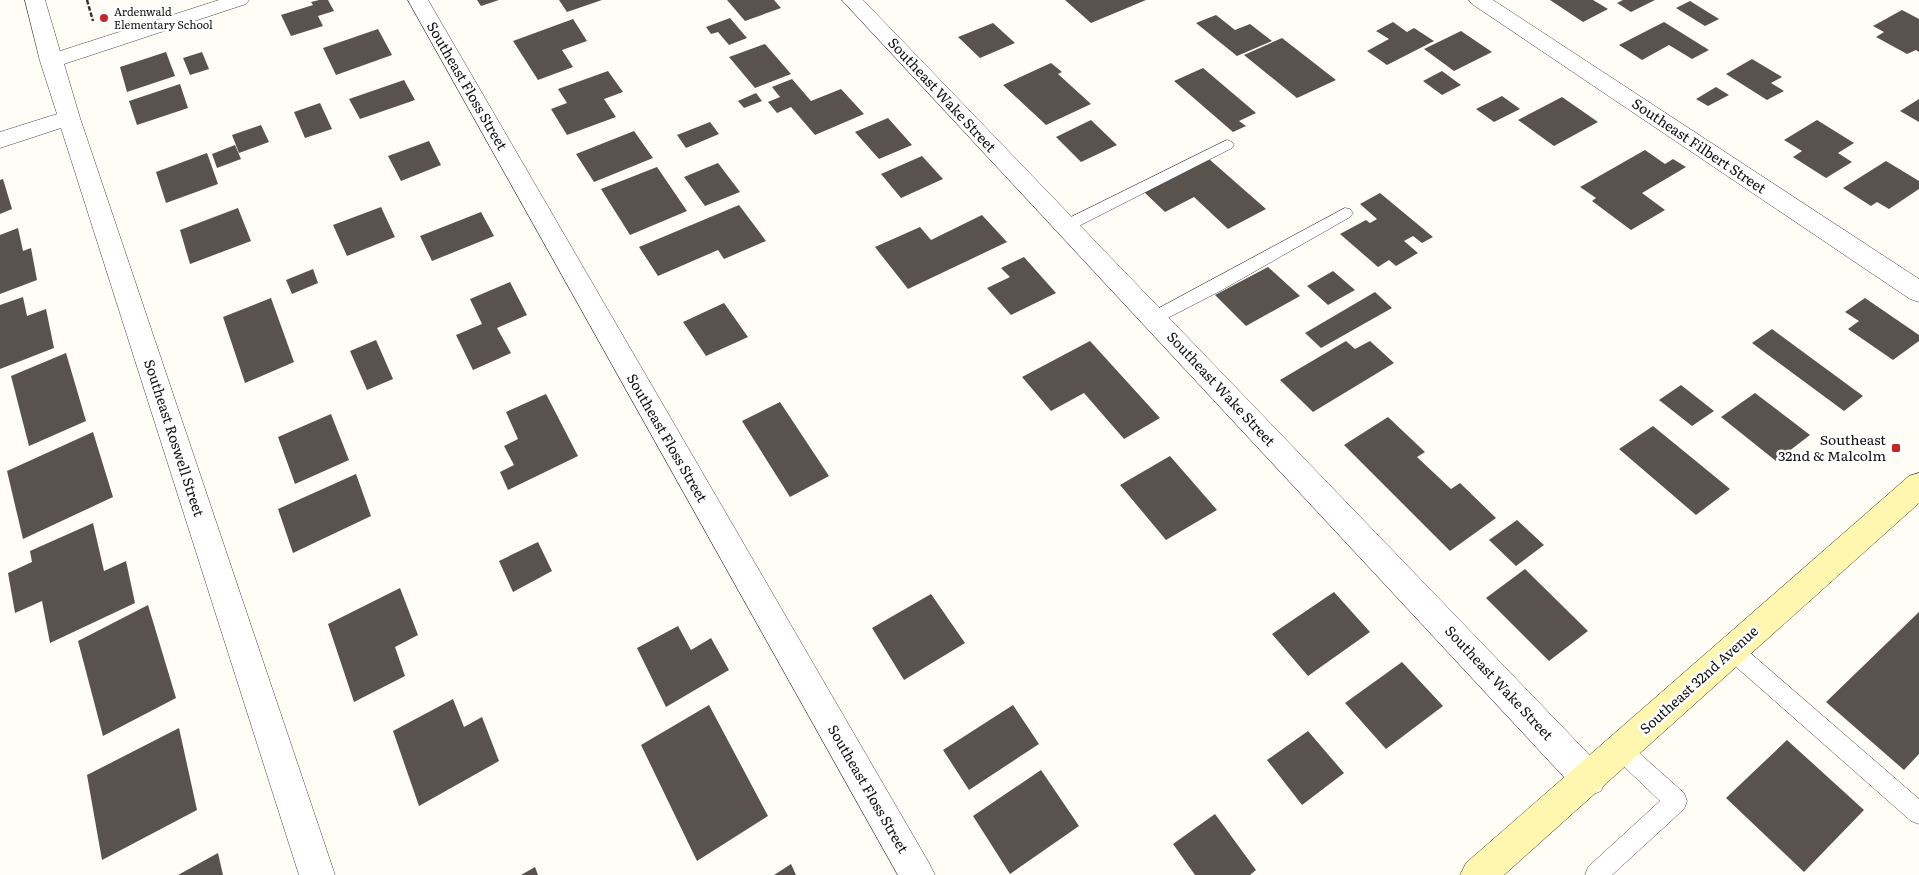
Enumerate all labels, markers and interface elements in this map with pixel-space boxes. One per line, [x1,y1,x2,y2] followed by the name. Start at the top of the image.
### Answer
[114,3,213,32] place label: Ardenwald Elementary School
[98,12,110,24] marker: Ardenwald Elementary School
[423,17,513,154] street label: Southeast Floss Street
[884,33,1002,156] street label: Southeast Wake Street
[1629,93,1771,198] street label: Southeast Filbert Street
[1163,327,1281,450] street label: Southeast Wake Street
[140,356,210,519] street label: Southeast Roswell Street
[623,369,713,506] street label: Southeast Floss Street
[1778,429,1886,465] place label: Southeast 32nd & Malcolm
[1890,442,1902,454] marker: Southeast 32nd & Malcolm
[1441,621,1559,744] street label: Southeast Wake Street
[1635,621,1762,738] street label: Southeast 32nd Avenue
[824,720,914,857] street label: Southeast Floss Street

